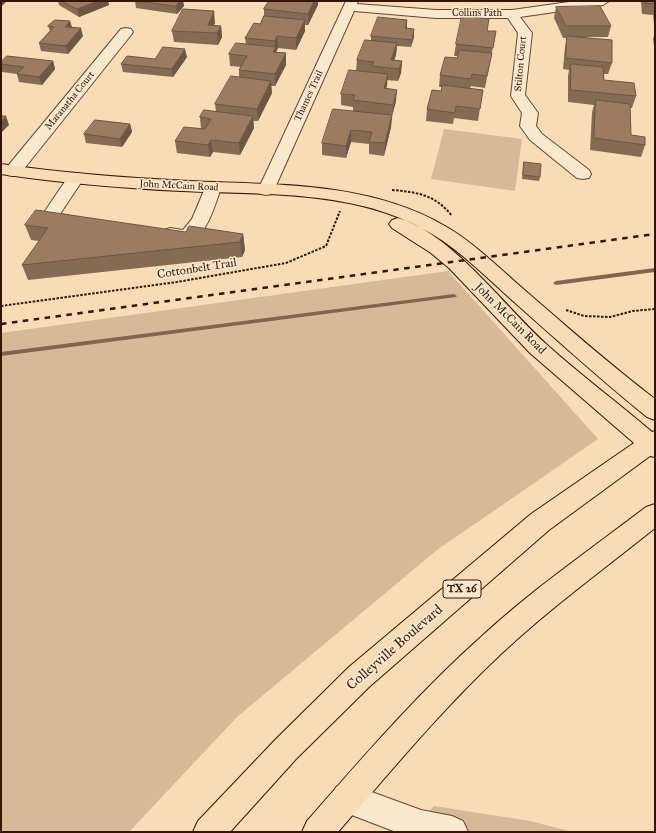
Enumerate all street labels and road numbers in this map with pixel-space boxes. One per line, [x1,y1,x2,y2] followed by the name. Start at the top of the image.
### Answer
[452,8,502,20] street label: Collins Path
[513,36,529,92] street label: Stilton Court
[43,69,97,133] street label: Maranatha Court
[292,69,326,123] street label: Thames Trail
[139,178,219,194] street label: John McCain Road
[156,256,238,282] street label: Cottonbelt Trail
[471,280,549,358] street label: John McCain Road
[443,580,481,598] road number: TX 26
[344,602,446,694] street label: Colleyville Boulevard

